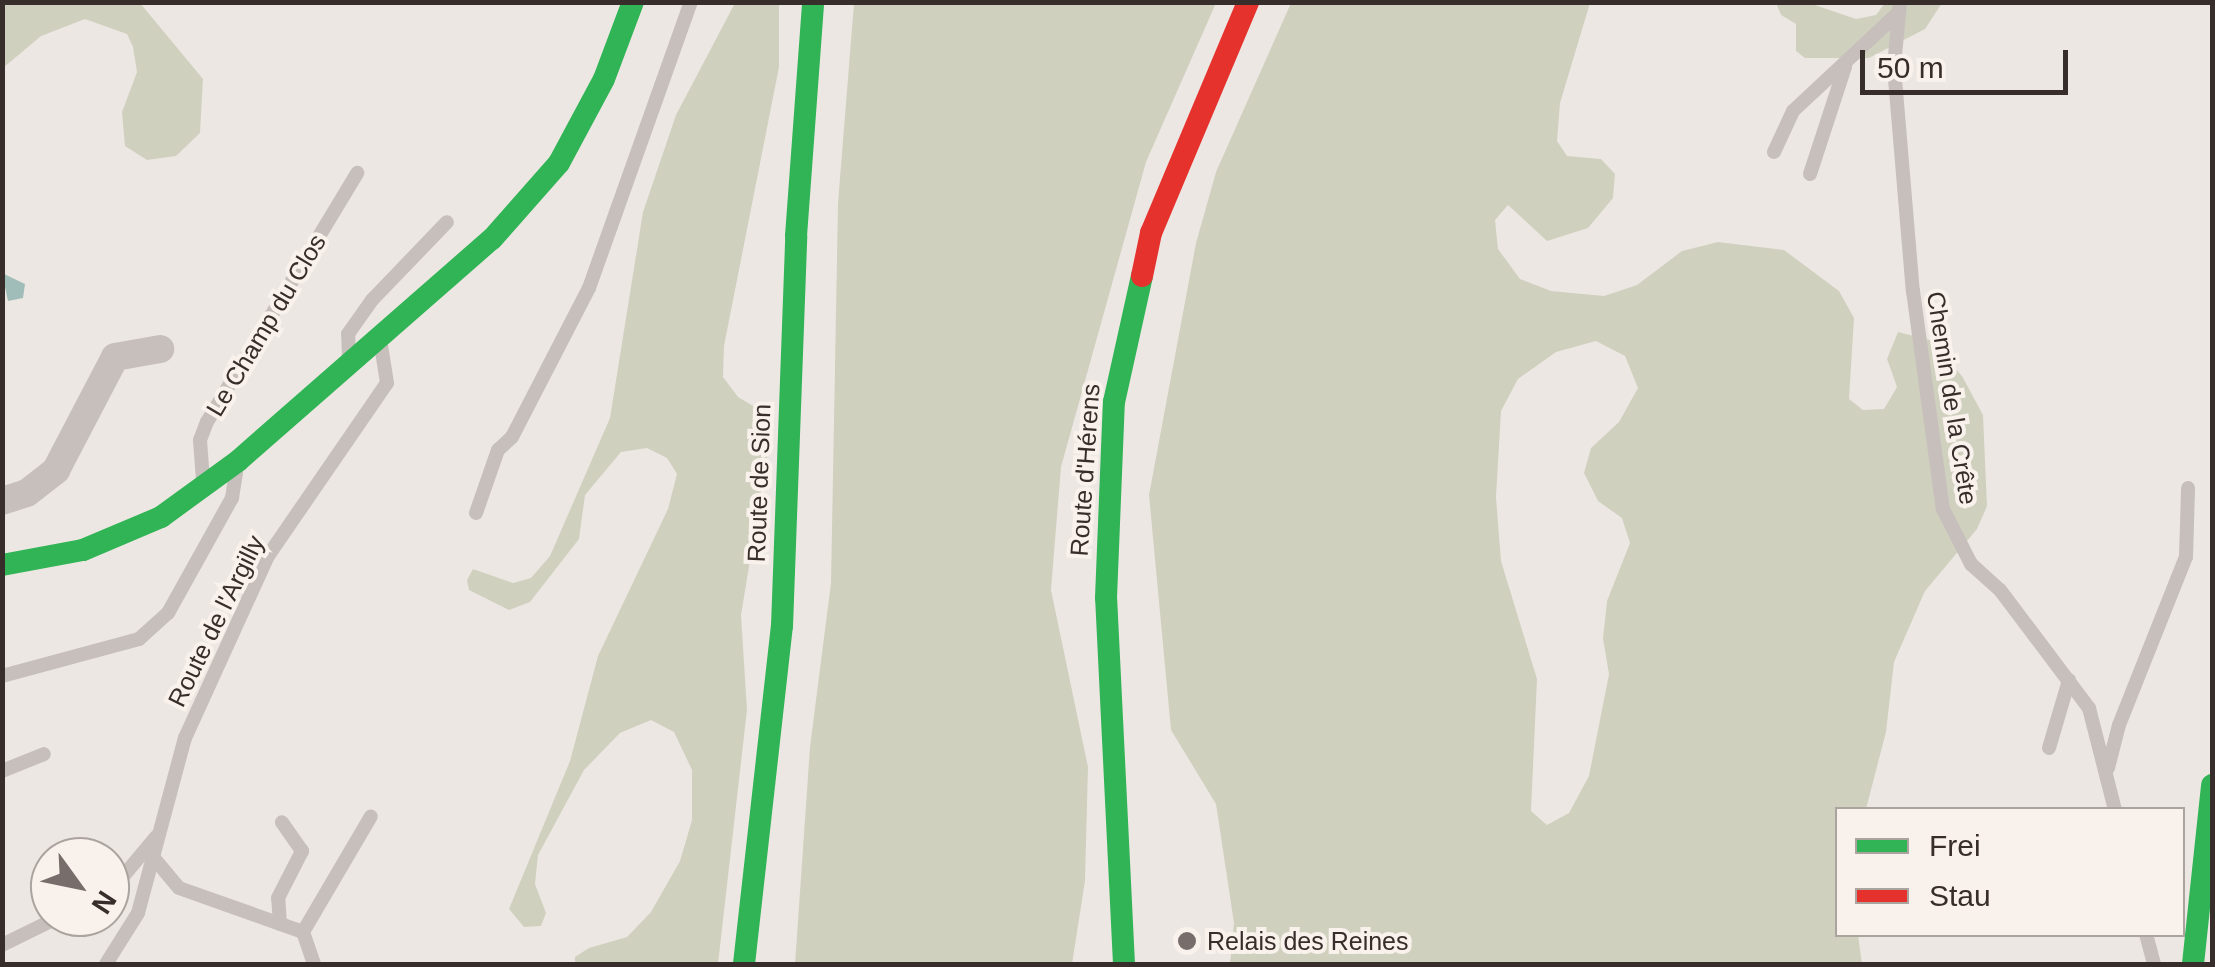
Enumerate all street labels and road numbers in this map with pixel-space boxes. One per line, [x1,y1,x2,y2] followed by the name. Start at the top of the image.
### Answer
[200,229,332,421] street label: Le Champ du Clos
[1920,289,1984,507] street label: Chemin de la Crête
[1064,383,1106,557] street label: Route d'Hérens
[741,403,777,563] street label: Route de Sion
[162,530,270,712] street label: Route de l'Argilly

